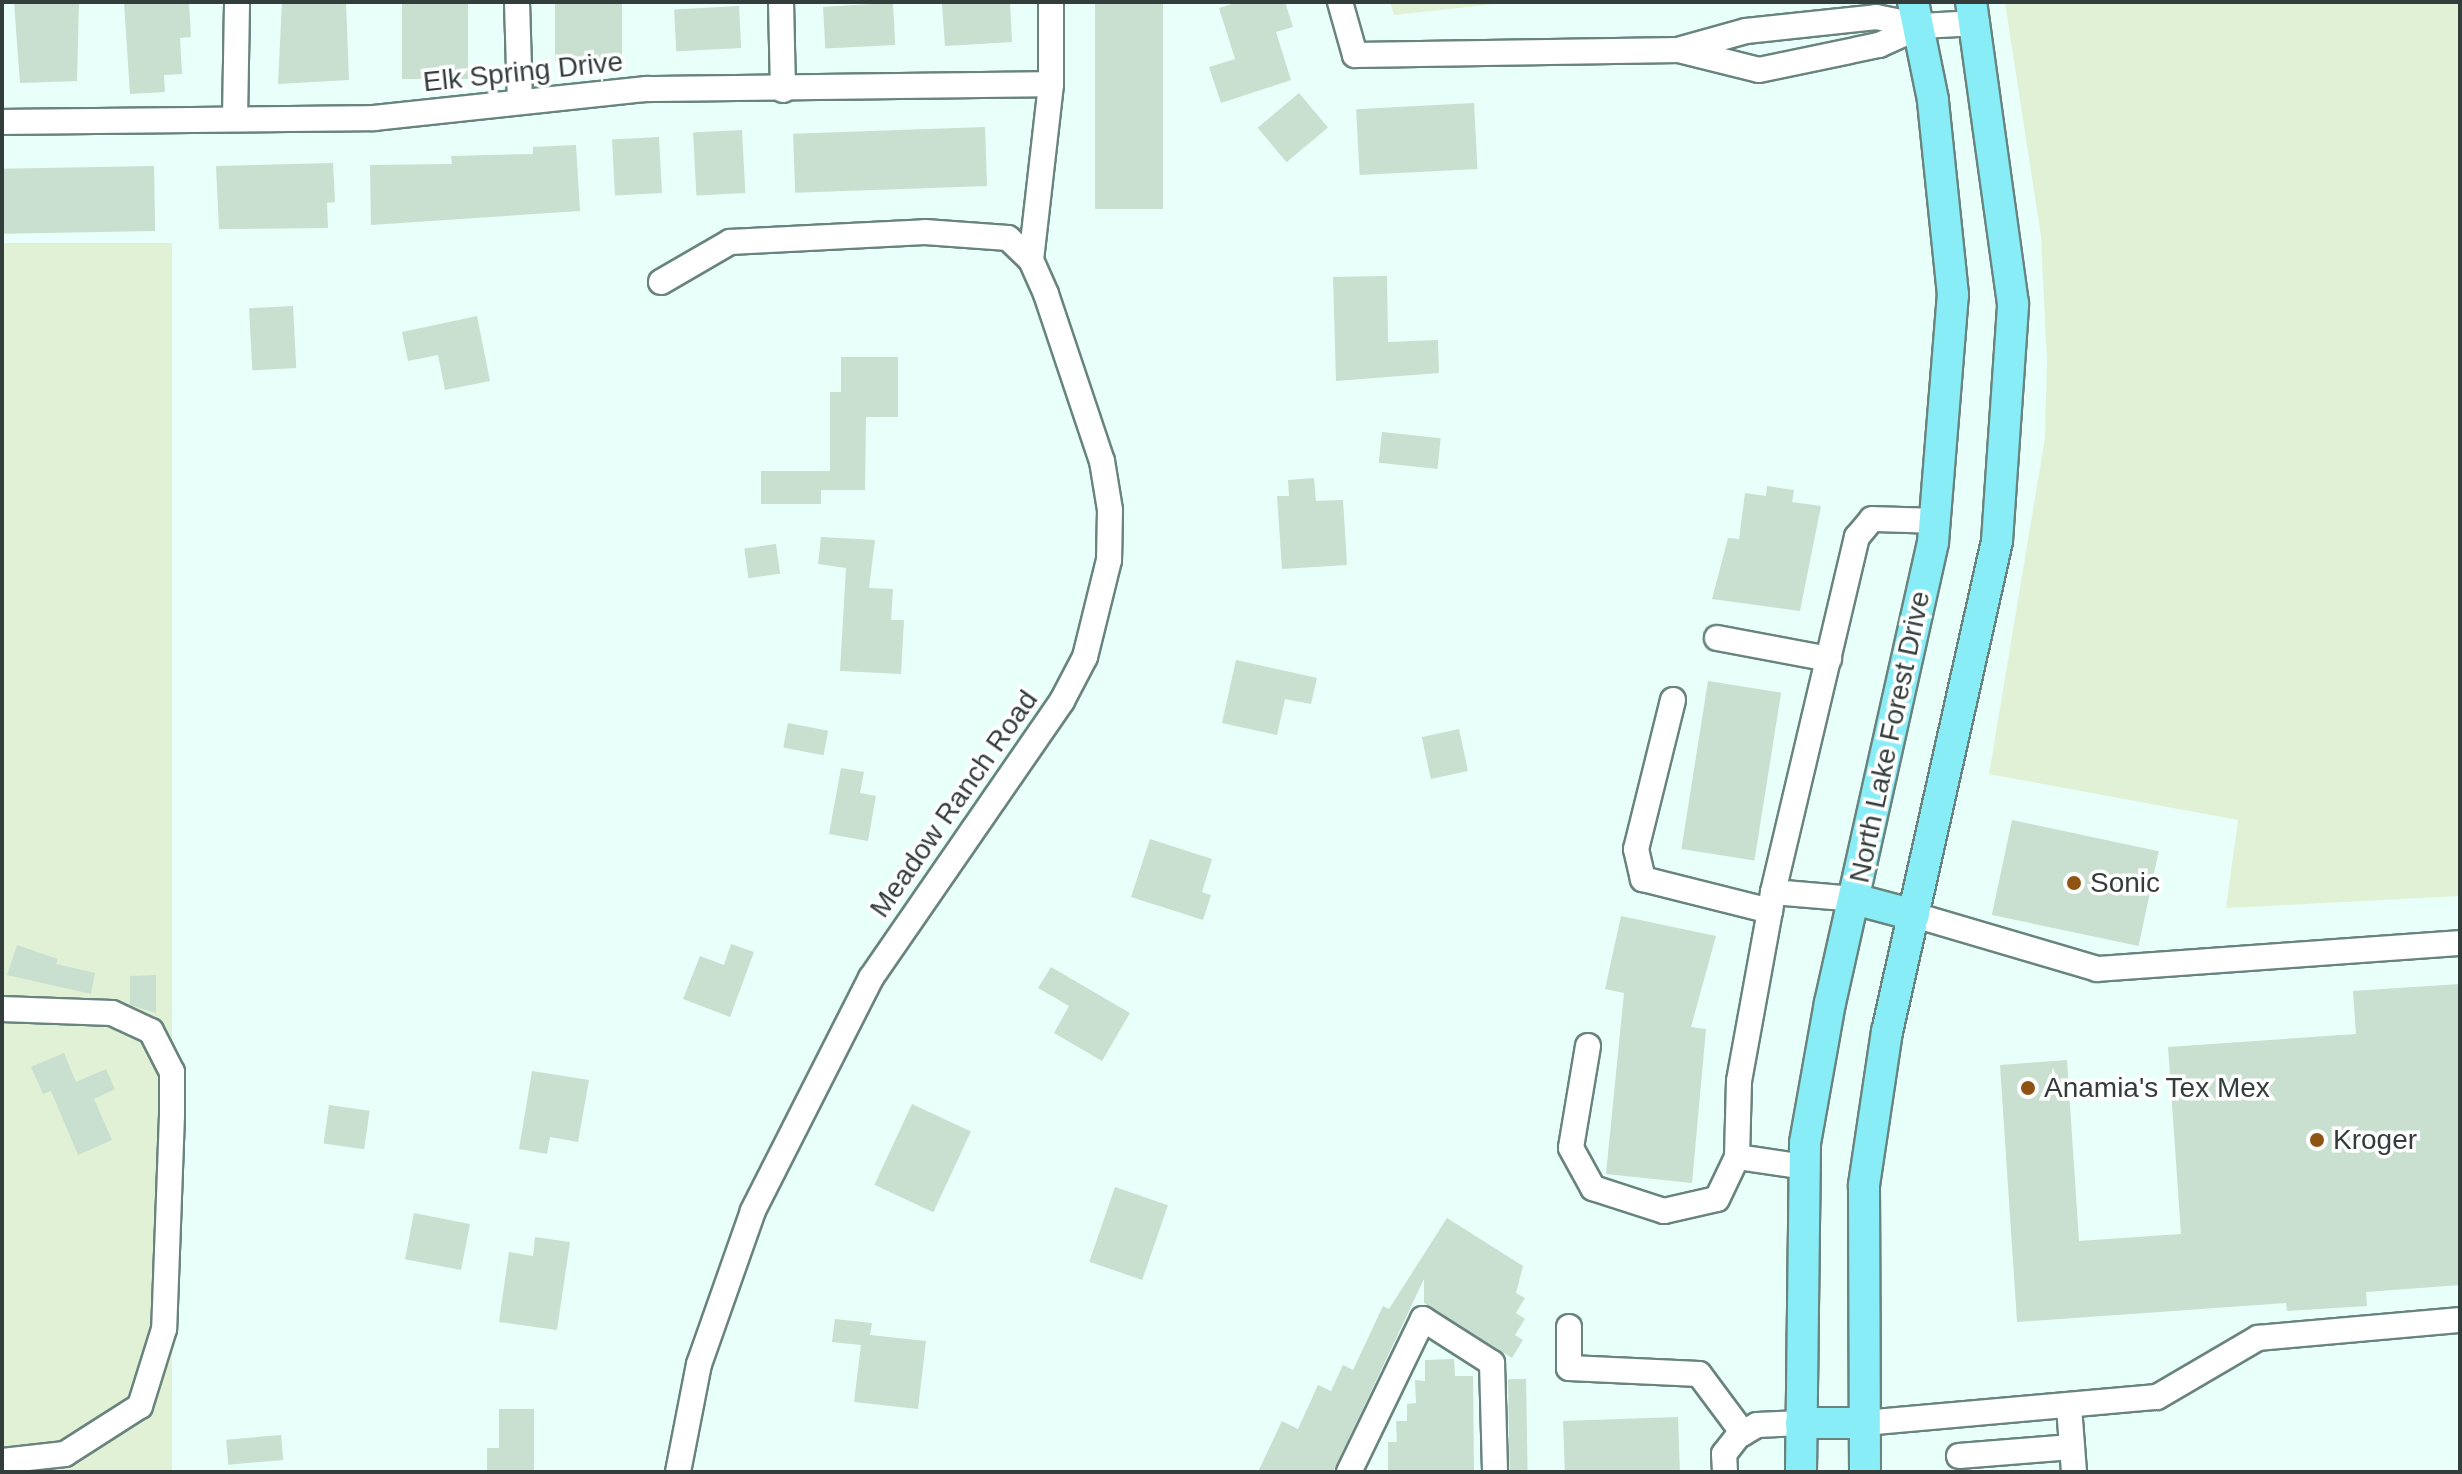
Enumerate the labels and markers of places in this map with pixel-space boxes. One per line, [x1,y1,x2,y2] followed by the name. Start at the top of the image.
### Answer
[2090,866,2160,900] place label: Sonic
[2065,874,2083,892] marker: Sonic
[2044,1071,2270,1105] place label: Anamia's Tex Mex
[2019,1079,2037,1097] marker: Anamia's Tex Mex
[2333,1123,2417,1157] place label: Kroger
[2308,1131,2326,1149] marker: Kroger

